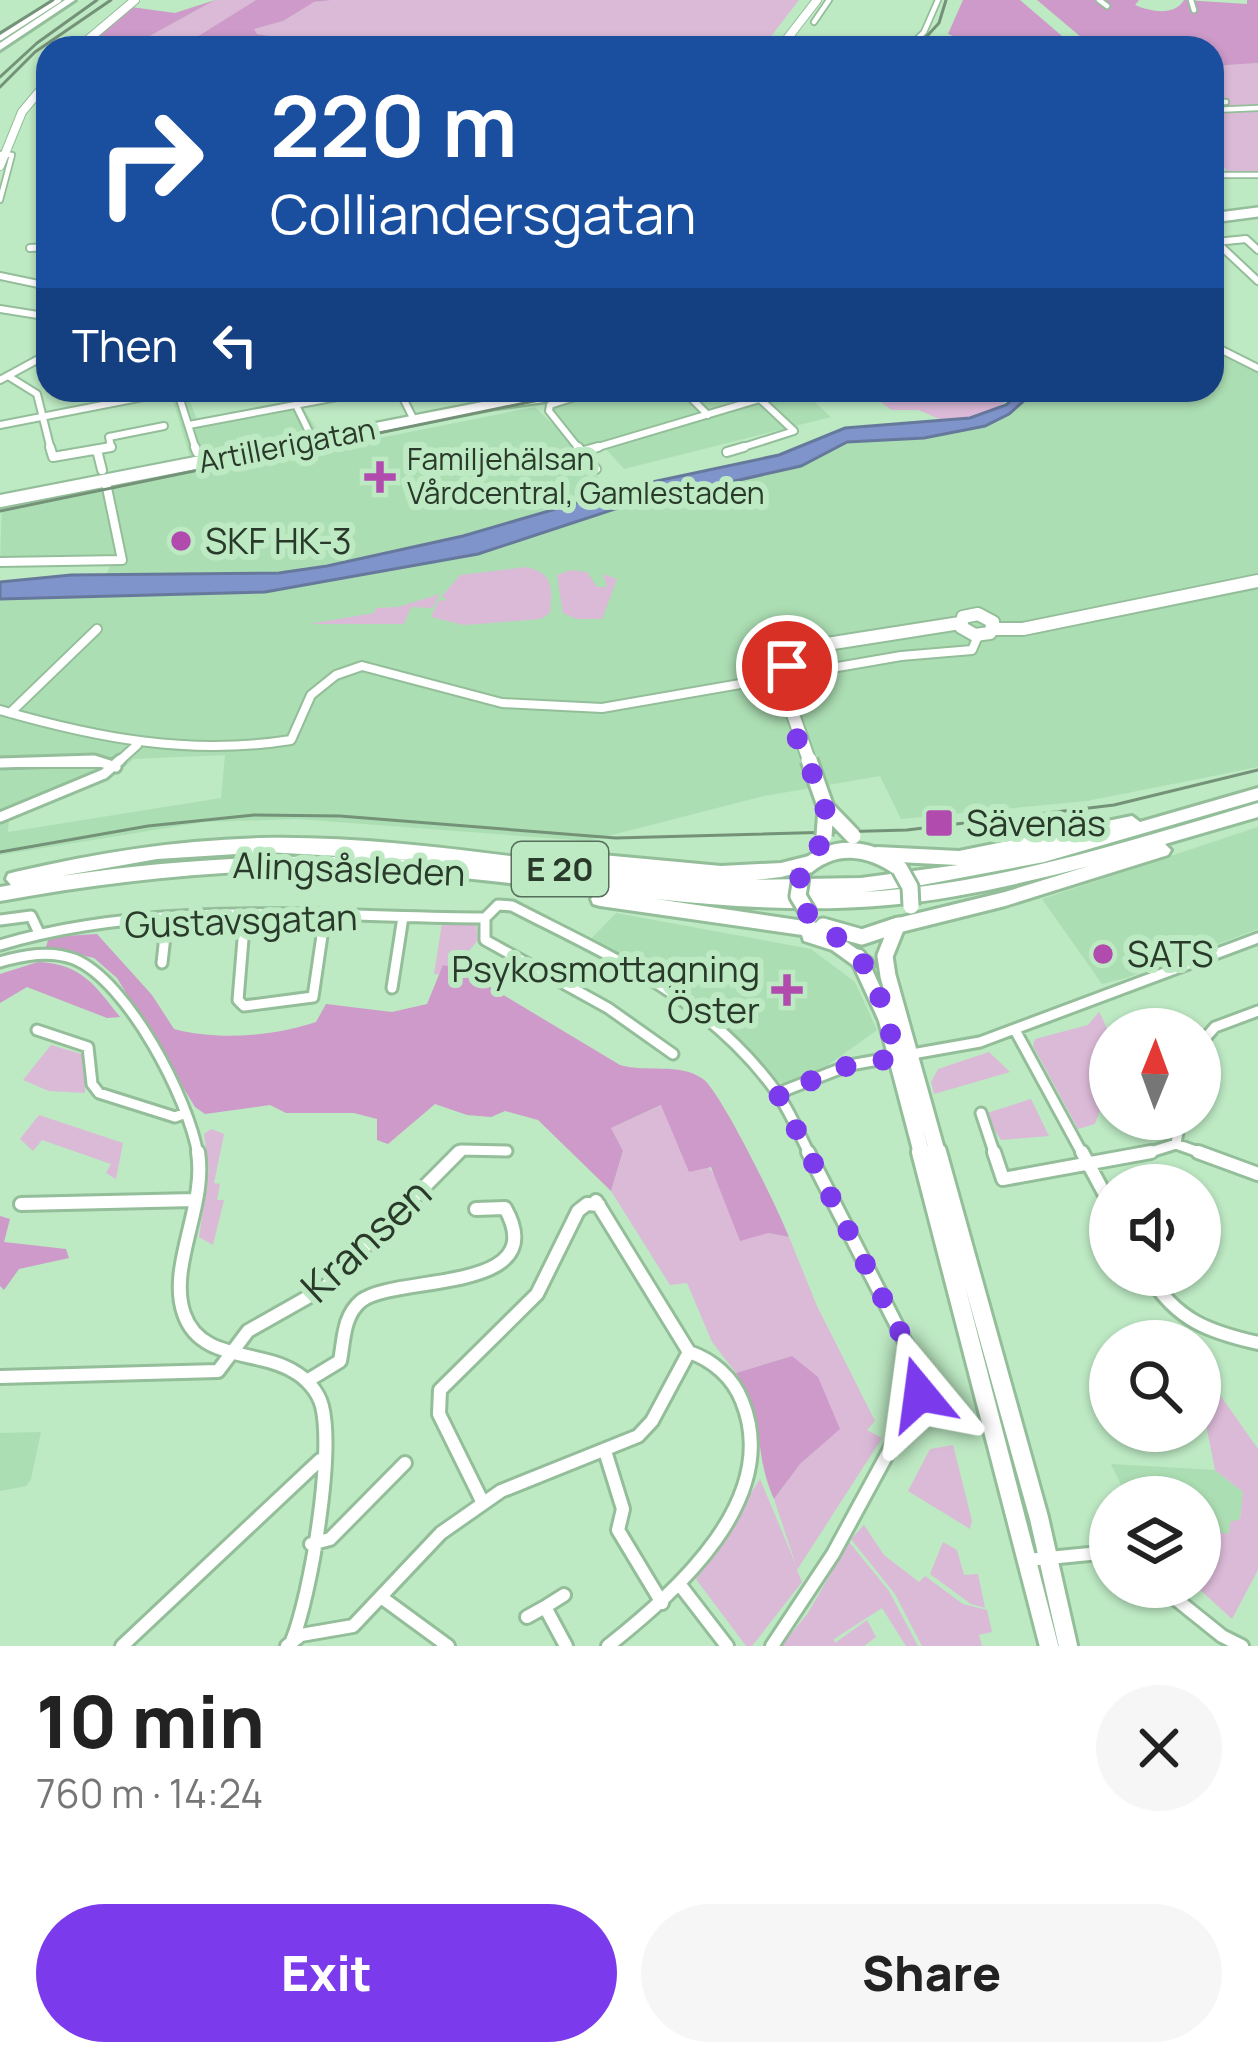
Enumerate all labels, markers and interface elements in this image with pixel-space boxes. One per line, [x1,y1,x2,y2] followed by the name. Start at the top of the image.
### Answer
[270,67,518,182] text: 220 m
[72,84,228,240] icon: right
[270,176,696,250] text: Colliandersgatan
[202,312,268,378] icon: left
[72,314,178,376] text: Then
[195,407,379,482] street label: Artillerigatan
[407,438,765,513] place label: Familjehälsan Vårdcentral, Gamlestaden
[364,461,396,493] marker: Familjehälsan Vårdcentral, Gamlestaden
[205,516,352,565] place label: SKF HK-3
[168,528,194,554] marker: SKF HK-3
[736,615,838,717] pin
[754,633,820,699] icon: arrive
[966,798,1106,847] place label: Sävenäs
[923,807,955,839] marker: Sävenäs
[232,840,466,897] street label: Alingsåsleden
[512,842,608,896] road number: E 20
[124,892,358,949] street label: Gustavsgatan
[1127,929,1214,978] place label: SATS
[1090,941,1116,967] marker: SATS
[451,944,760,1034] place label: Psykosmottagning Öster
[771,974,803,1006] marker: Psykosmottagning Öster
[1089,1008,1221,1140] north arrow
[1089,1008,1221,1608] map controls
[288,1164,443,1315] street label: Kransen
[1089,1164,1221,1296] button: sound
[1089,1320,1221,1452] button: search
[857,1331,983,1457] position arrow
[1089,1476,1221,1608] button: layers
[36,1671,265,1770] text: 10 min
[1096,1685,1222,1811] button: close
[36,1766,263,1820] text: 760 m · 14:24
[36,1904,617,2042] button: Exit
[641,1904,1222,2042] button: Share

